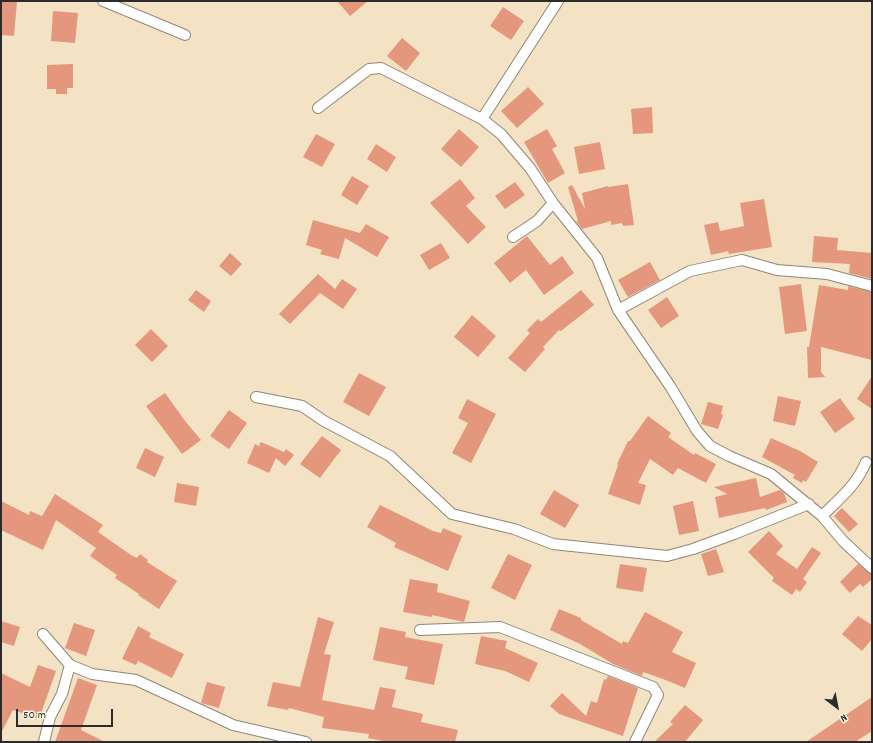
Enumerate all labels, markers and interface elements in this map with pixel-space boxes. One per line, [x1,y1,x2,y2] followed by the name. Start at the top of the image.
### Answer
[817,687,857,727] north arrow
[18,701,115,727] scale bar
[23,707,46,724] text: 50 m
[837,709,850,725] text: N

